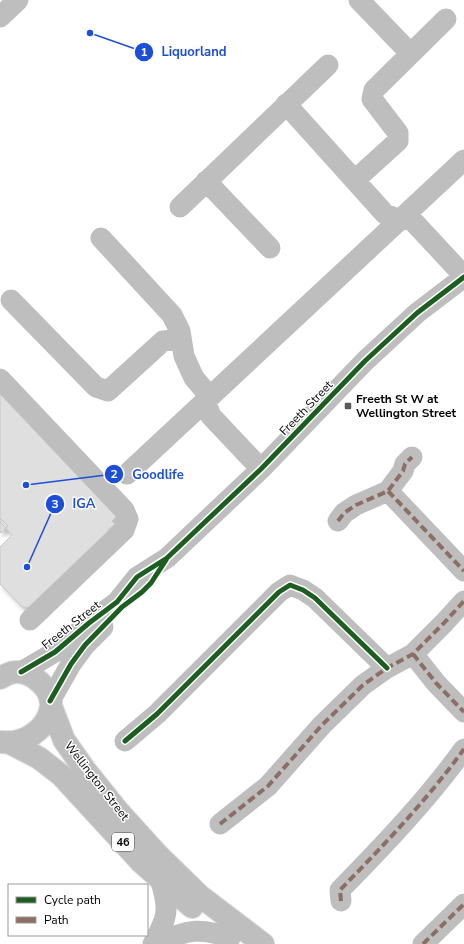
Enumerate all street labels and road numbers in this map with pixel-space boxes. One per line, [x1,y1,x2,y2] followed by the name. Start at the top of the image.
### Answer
[276,377,337,439] street label: Freeth Street
[38,597,104,653] street label: Freeth Street
[61,738,133,824] street label: Wellington Street
[112,833,134,851] road number: 46

